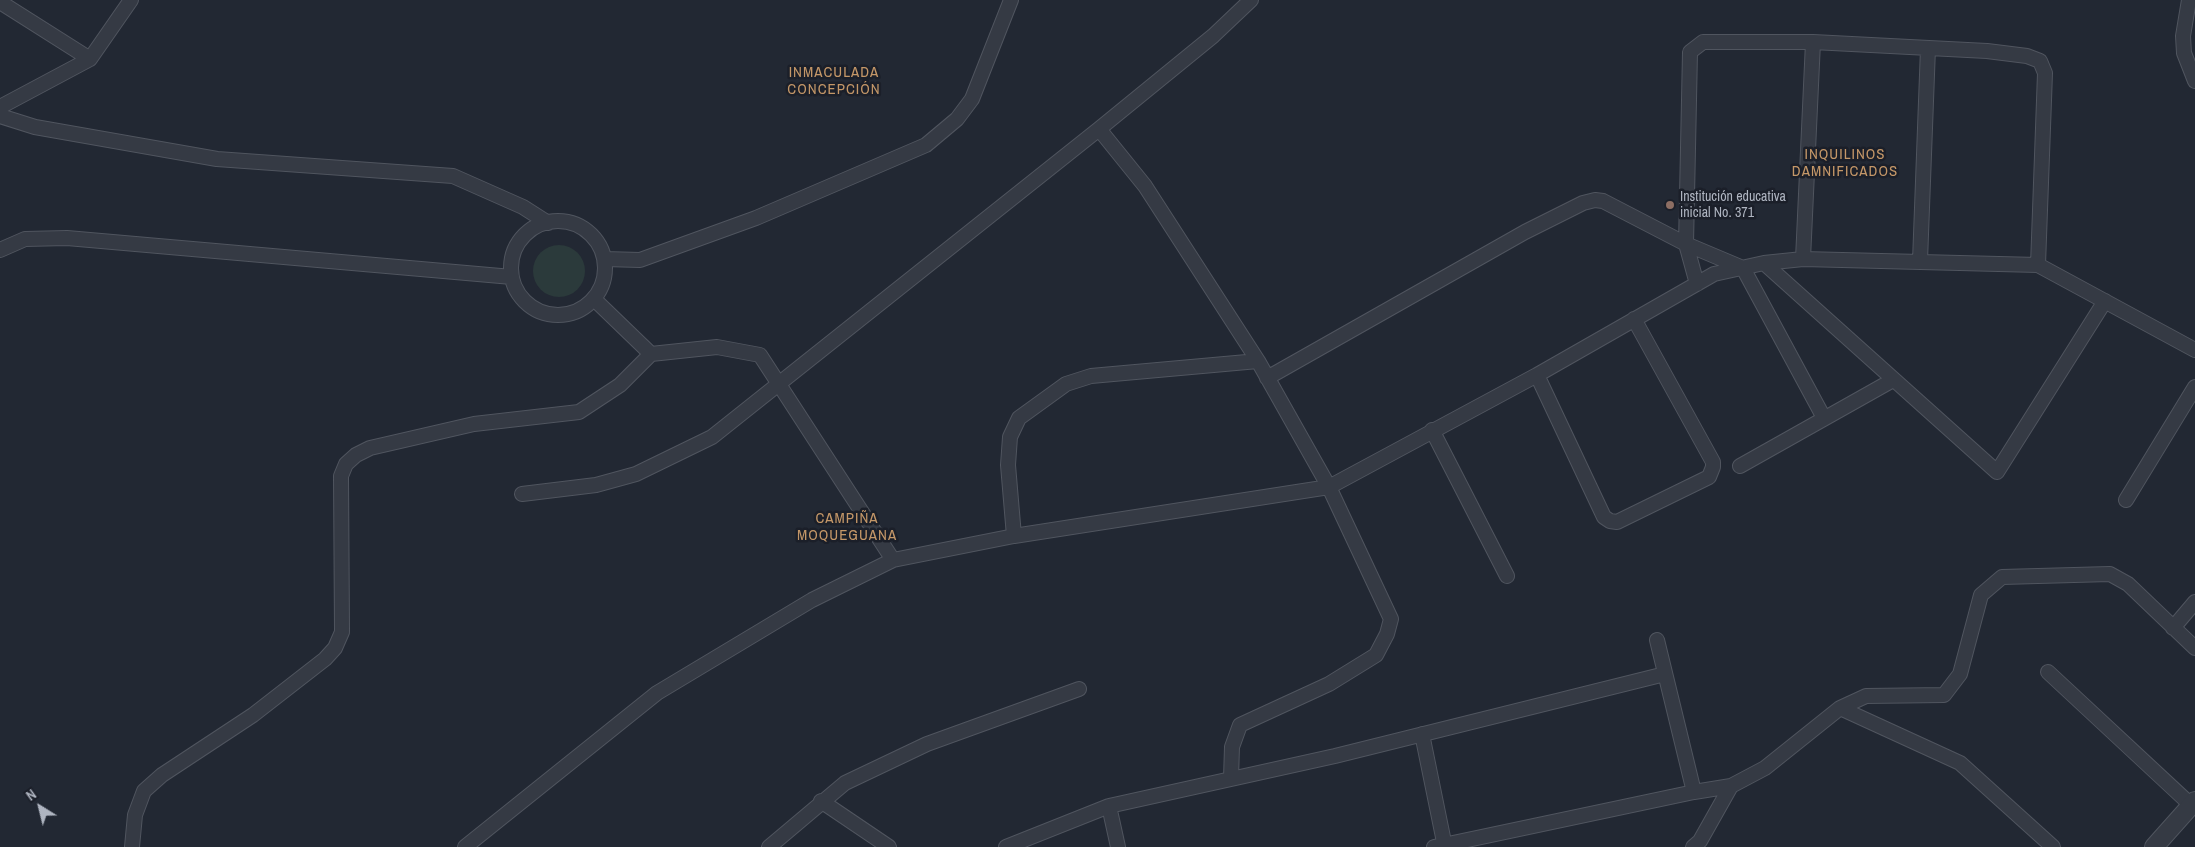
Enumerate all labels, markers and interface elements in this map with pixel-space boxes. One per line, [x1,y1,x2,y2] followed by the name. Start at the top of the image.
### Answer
[786,64,882,99] district label: INMACULADA CONCEPCIÓN
[1790,146,1900,181] district label: INQUILINOS DAMNIFICADOS
[1680,189,1786,222] place label: Institución educativa inicial No. 371
[1664,199,1676,211] marker: Institución educativa inicial No. 371
[796,510,898,545] district label: CAMPIÑA MOQUEGUANA
[15,782,65,832] north arrow
[23,785,40,805] text: N

